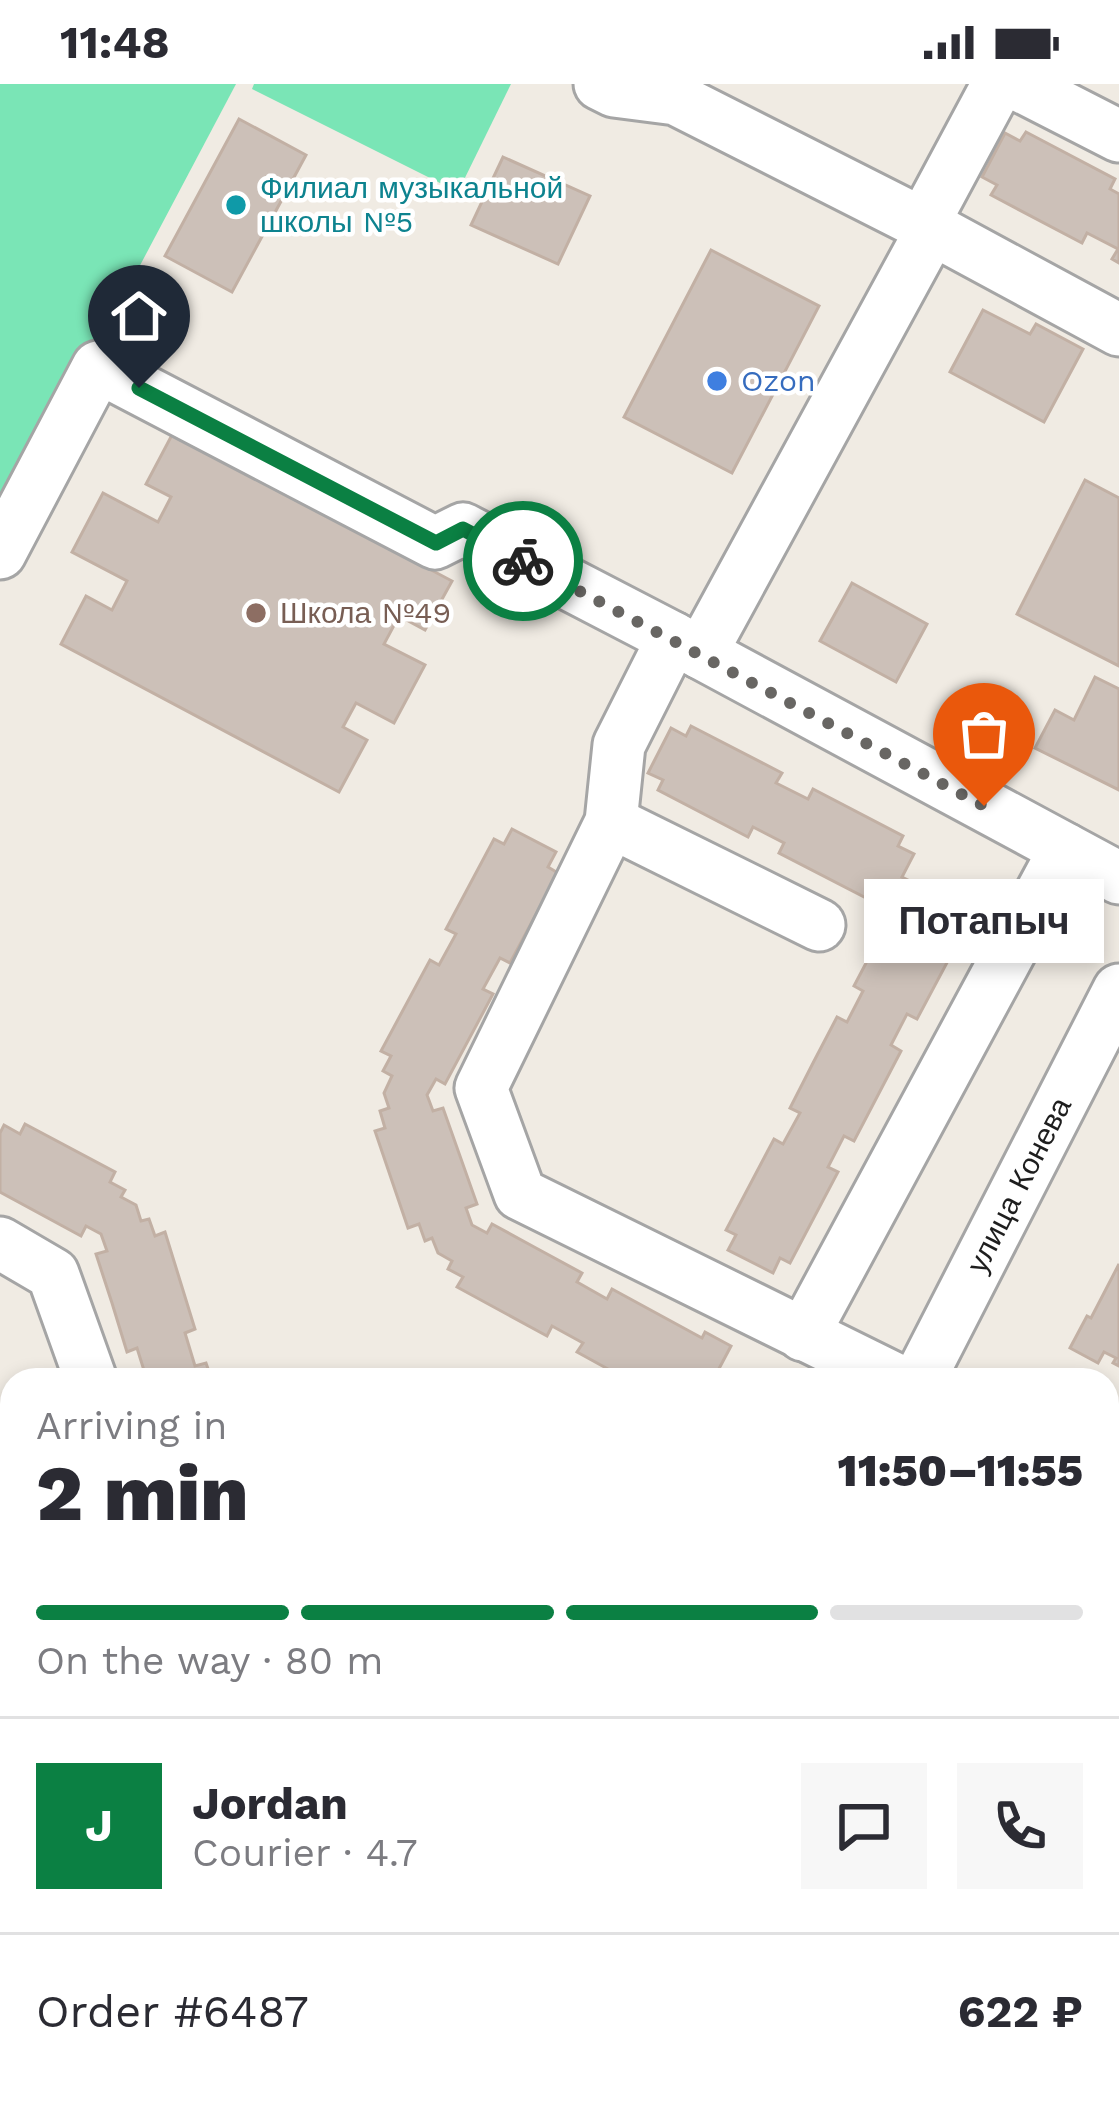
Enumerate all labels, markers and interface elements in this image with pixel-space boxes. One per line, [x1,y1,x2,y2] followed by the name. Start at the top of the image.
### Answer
[60,16,170,69] text: 11:48
[260,170,563,239] place label: Филиал музыкальной школы №5
[223,192,249,218] marker: Филиал музыкальной школы №5
[88,265,190,388] pin
[106,283,172,349] icon: home
[741,363,816,398] place label: Ozon
[704,368,730,394] marker: Ozon
[463,501,583,621] courier
[490,528,556,594] icon: bike
[280,595,451,630] place label: Школа №49
[243,600,269,626] marker: Школа №49
[933,683,1035,806] pin
[951,701,1017,767] icon: bag
[864,878,1104,962] callout: Потапыч
[898,898,1070,943] text: Потапыч
[959,1091,1078,1279] street label: улица Конева
[36,1403,227,1448] text: Arriving in
[838,1444,1083,1497] text: 11:50–11:55
[36,1447,249,1539] text: 2 min
[36,1638,384,1683] text: On the way · 80 m
[801,1763,927,1889] button: chat
[957,1763,1083,1889] button: phone
[192,1777,348,1830] text: Jordan
[85,1799,113,1852] text: J
[192,1830,418,1875] text: Courier · 4.7
[36,1985,309,2038] text: Order #6487
[958,1985,1083,2038] text: 622 ₽

